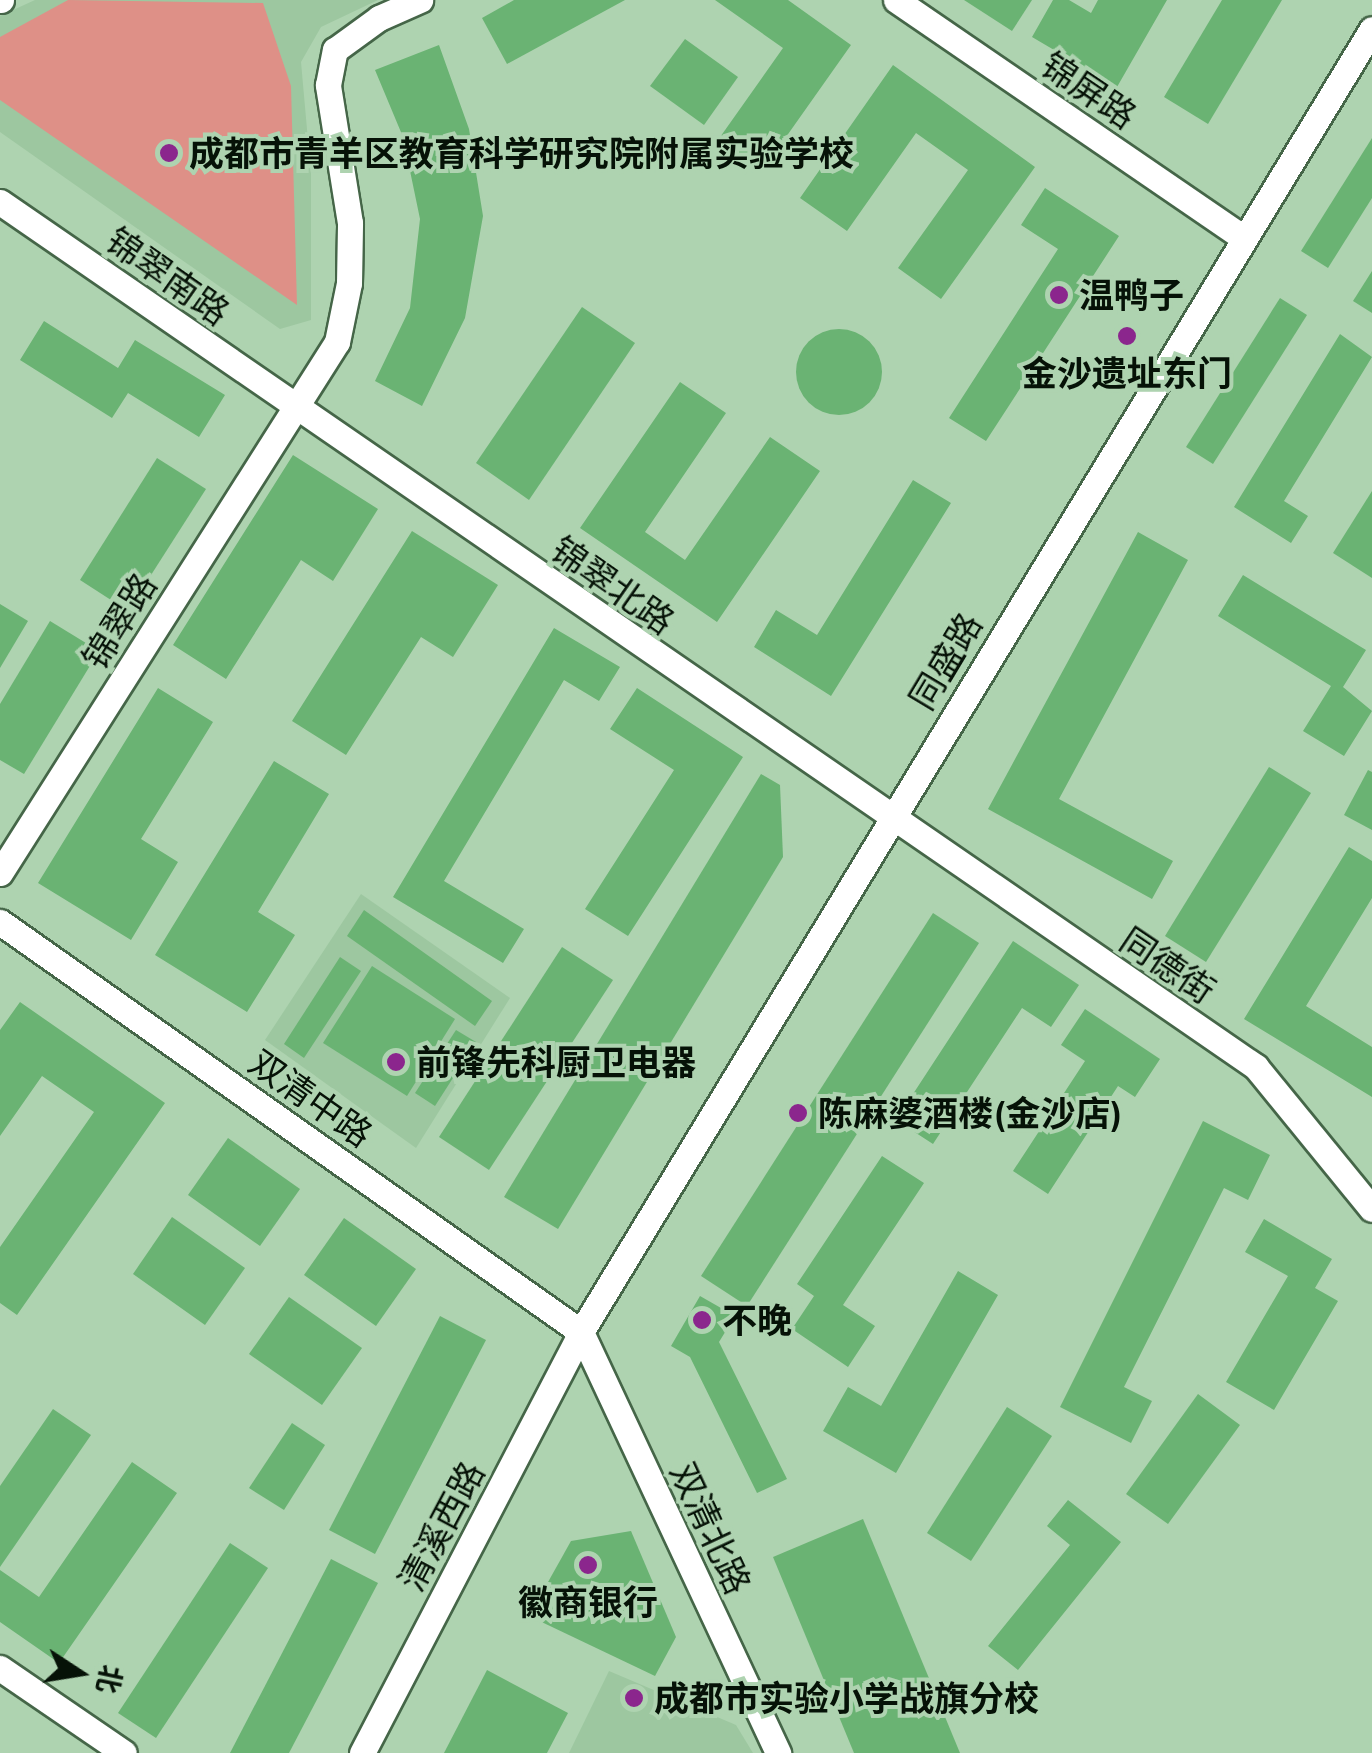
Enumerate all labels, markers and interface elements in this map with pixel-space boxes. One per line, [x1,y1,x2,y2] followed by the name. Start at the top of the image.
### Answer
[1034,43,1144,137] street label: 锦屏路
[189,132,854,174] place label: 成都市青羊区教育科学研究院附属实验学校
[158,142,180,164] marker: 成都市青羊区教育科学研究院附属实验学校
[99,219,237,333] street label: 锦翠南路
[1079,274,1184,316] place label: 温鸭子
[1048,284,1070,306] marker: 温鸭子
[1116,325,1138,347] marker: 金沙遗址东门
[1022,352,1232,394] place label: 金沙遗址东门
[544,528,682,642] street label: 锦翠北路
[73,565,165,677] street label: 锦翠路
[900,605,990,717] street label: 同盛路
[1113,918,1223,1012] street label: 同德街
[242,1041,380,1155] street label: 双清中路
[416,1041,696,1083] place label: 前锋先科厨卫电器
[385,1051,407,1073] marker: 前锋先科厨卫电器
[818,1092,1123,1134] place label: 陈麻婆酒楼(金沙店)
[787,1102,809,1124] marker: 陈麻婆酒楼(金沙店)
[722,1299,792,1341] place label: 不晚
[691,1309,713,1331] marker: 不晚
[390,1454,492,1598] street label: 清溪西路
[662,1456,760,1600] street label: 双清北路
[577,1554,599,1576] marker: 徽商银行
[518,1581,658,1623] place label: 徽商银行
[30,1623,130,1723] north arrow
[90,1662,130,1697] text: 北
[654,1677,1039,1719] place label: 成都市实验小学战旗分校
[623,1687,645,1709] marker: 成都市实验小学战旗分校

